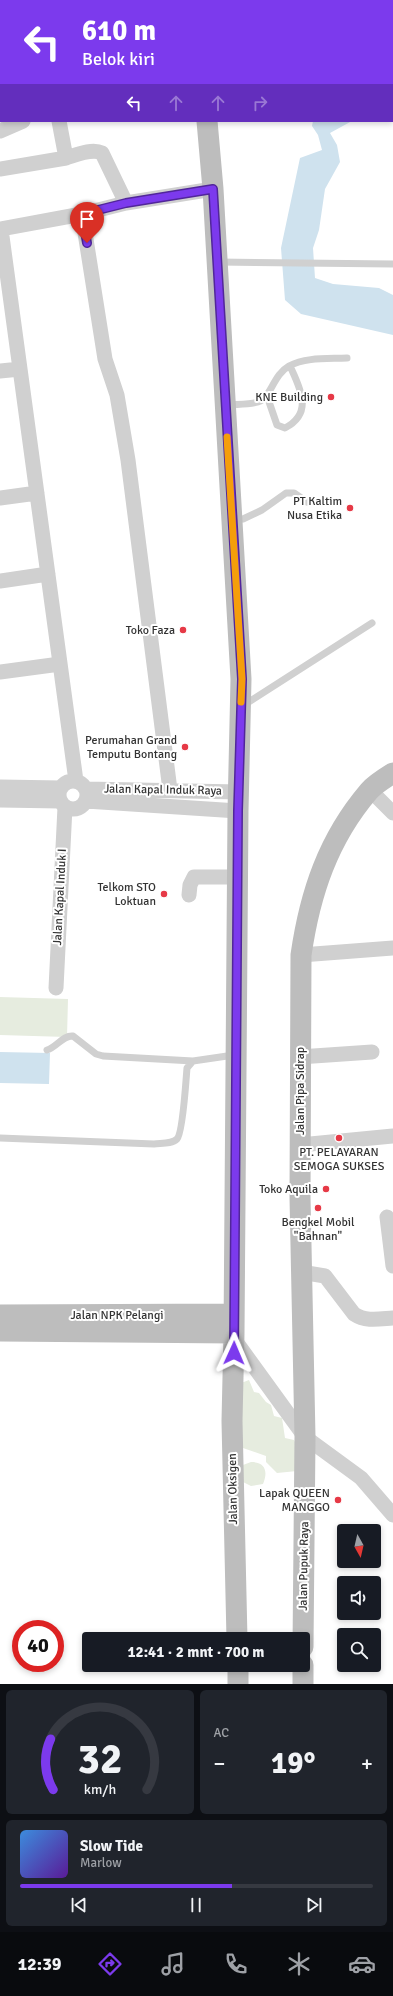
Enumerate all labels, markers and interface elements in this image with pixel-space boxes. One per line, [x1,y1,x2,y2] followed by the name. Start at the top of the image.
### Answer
[82,14,156,48] text: 610 m
[16,16,68,68] icon: left
[82,48,155,70] text: Belok kiri
[123,92,145,114] icon: left
[165,92,187,114] icon: ahead
[207,92,229,114] icon: ahead
[249,92,271,114] icon: right
[70,202,104,243] pin
[76,208,98,230] icon: arrive
[255,390,323,405] place label: KNE Building
[326,392,336,402] marker: KNE Building
[287,494,342,523] place label: PT Kaltim Nusa Etika
[345,503,355,513] marker: PT Kaltim Nusa Etika
[126,623,175,638] place label: Toko Faza
[178,625,188,635] marker: Toko Faza
[85,733,177,762] place label: Perumahan Grand Temputu Bontang
[180,742,190,752] marker: Perumahan Grand Temputu Bontang
[104,781,222,799] street label: Jalan Kapal Induk Raya
[50,848,70,946] street label: Jalan Kapal Induk I
[98,880,156,909] place label: Telkom STO Loktuan
[159,889,169,899] marker: Telkom STO Loktuan
[293,1047,308,1135] street label: Jalan Pipa Sidrap
[334,1133,344,1143] marker: PT. PELAYARAN SEMOGA SUKSES
[294,1145,385,1174] place label: PT. PELAYARAN SEMOGA SUKSES
[259,1182,318,1197] place label: Toko Aquila
[321,1184,331,1194] marker: Toko Aquila
[313,1203,323,1213] marker: Bengkel Mobil "Bahnan"
[281,1215,355,1244] place label: Bengkel Mobil "Bahnan"
[71,1308,163,1323] street label: Jalan NPK Pelangi
[213,1332,255,1374] position arrow
[225,1453,241,1525] street label: Jalan Oksigen
[259,1486,330,1515] place label: Lapak QUEEN MANGGO
[333,1495,343,1505] marker: Lapak QUEEN MANGGO
[296,1521,312,1611] street label: Jalan Pupuk Raya
[337,1524,381,1568] north arrow
[337,1524,381,1672] map controls
[337,1576,381,1620] button: sound
[12,1620,64,1672] speed limit sign: 40
[337,1628,381,1672] button: search
[128,1643,264,1661] text: 12:41 · 2 mnt · 700 m
[214,1725,229,1741] text: AC
[77,1734,122,1785] text: 32
[271,1745,315,1782] text: 19°
[214,1750,225,1777] text: −
[361,1750,373,1777] text: +
[84,1781,116,1798] text: km/h
[80,1837,143,1855] text: Slow Tide
[80,1855,122,1871] text: Marlow
[68,1894,90,1916] icon: previous
[185,1894,207,1916] icon: pause
[303,1894,325,1916] icon: next
[96,1950,124,1978] icon: directions
[159,1950,187,1978] icon: music
[222,1950,250,1978] icon: phone
[285,1950,313,1978] icon: climate
[348,1950,376,1978] icon: car
[17,1953,62,1975] text: 12:39

